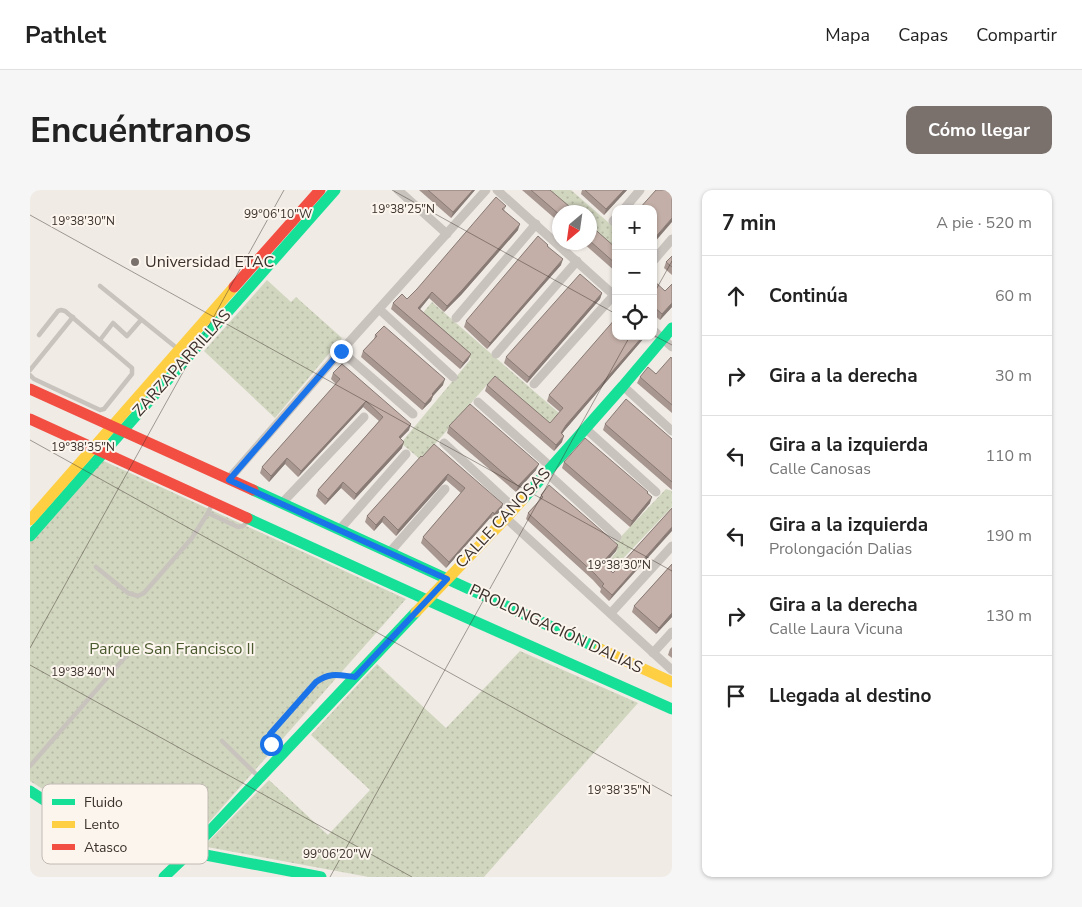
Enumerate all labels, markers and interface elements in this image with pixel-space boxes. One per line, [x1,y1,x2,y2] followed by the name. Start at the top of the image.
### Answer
[25,19,106,51] text: Pathlet
[825,23,870,47] text: Mapa
[898,23,948,47] text: Capas
[976,23,1057,47] text: Compartir
[906,106,1052,154] button: Cómo llegar
[30,107,251,154] text: Encuéntranos
[371,201,435,217] text: 19°38'25"N
[552,205,597,250] north arrow
[612,205,657,340] map controls
[612,205,657,250] button: +
[244,206,312,222] text: 99°06'10"W
[722,209,776,237] text: 7 min
[936,212,1032,234] text: A pie · 520 m
[51,213,115,229] text: 19°38'30"N
[612,250,657,295] button: −
[145,251,274,273] place label: Universidad ETAC
[129,256,141,268] marker: Universidad ETAC
[722,282,750,310] icon: ahead
[769,283,848,309] text: Continúa
[995,285,1032,307] text: 60 m
[612,295,657,340] button: locate
[128,305,236,421] street label: ZARZAPARRILLAS
[330,340,353,363] route end
[722,362,750,390] icon: right
[769,363,918,389] text: Gira a la derecha
[995,365,1032,387] text: 30 m
[769,432,928,458] text: Gira a la izquierda
[51,439,115,455] text: 19°38'35"N
[722,442,750,470] icon: left
[985,445,1032,467] text: 110 m
[769,458,871,480] text: Calle Canosas
[450,463,556,573] street label: CALLE CANOSAS
[769,512,928,538] text: Gira a la izquierda
[722,522,750,550] icon: left
[985,525,1032,547] text: 190 m
[769,538,912,560] text: Prolongación Dalias
[587,557,651,573] text: 19°38'30"N
[466,579,646,679] street label: PROLONGACIÓN DALIAS
[769,592,918,618] text: Gira a la derecha
[722,602,750,630] icon: right
[985,605,1032,627] text: 130 m
[769,618,903,640] text: Calle Laura Vicuna
[89,638,255,660] park label: Parque San Francisco II
[51,664,115,680] text: 19°38'40"N
[722,682,750,710] icon: arrive
[769,683,931,709] text: Llegada al destino
[260,733,283,756] route start
[587,782,651,798] text: 19°38'35"N
[42,784,208,864] legend
[84,793,123,812] text: Fluido
[84,815,120,834] text: Lento
[84,838,127,857] text: Atasco
[303,846,371,862] text: 99°06'20"W

